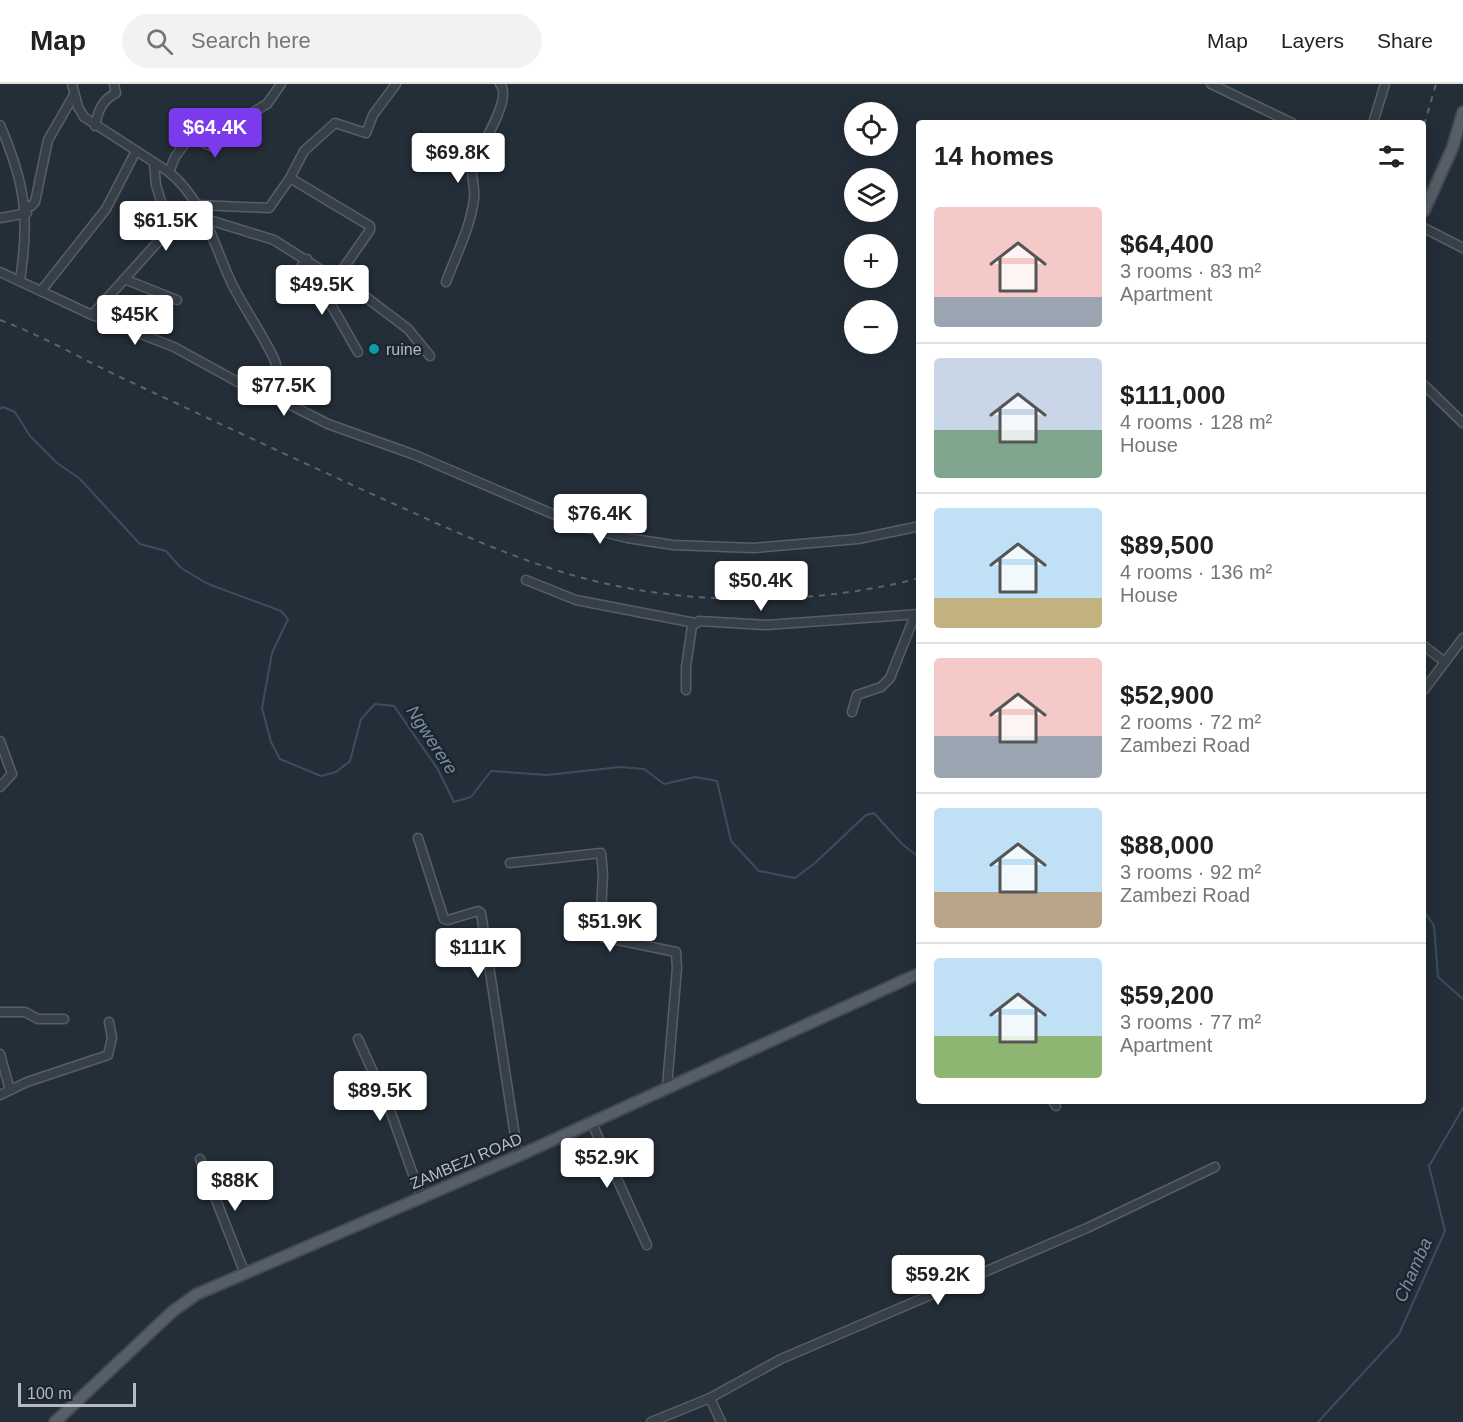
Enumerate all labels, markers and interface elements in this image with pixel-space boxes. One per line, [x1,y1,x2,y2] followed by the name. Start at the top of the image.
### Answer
[122,14,542,68] search box
[30,25,86,56] text: Map
[143,25,176,58] icon: search
[191,28,311,53] text: Search here
[1207,29,1248,52] text: Map
[1281,29,1344,52] text: Layers
[1377,29,1433,52] text: Share
[844,102,898,354] map controls
[844,102,898,156] button: locate
[166,108,264,159] pin: $64.4K
[183,116,247,138] text: $64.4K
[409,133,507,184] pin: $69.8K
[1375,140,1408,173] icon: filters
[426,141,490,163] text: $69.8K
[934,141,1054,171] text: 14 homes
[844,168,898,222] button: layers
[117,201,215,252] pin: $61.5K
[134,209,198,231] text: $61.5K
[1120,229,1214,259] text: $64,400
[982,231,1054,303] icon: home
[844,234,898,288] button: +
[1120,260,1261,282] text: 3 rooms · 83 m²
[273,265,371,316] pin: $49.5K
[290,273,354,295] text: $49.5K
[1120,283,1212,305] text: Apartment
[99,295,171,346] pin: $45K
[844,300,898,354] button: −
[111,303,159,325] text: $45K
[386,341,422,358] place label: ruine
[367,342,381,356] marker: ruine
[235,366,333,417] pin: $77.5K
[252,374,316,396] text: $77.5K
[1120,380,1226,410] text: $111,000
[982,382,1054,454] icon: home
[1120,411,1272,433] text: 4 rooms · 128 m²
[1120,434,1178,456] text: House
[551,494,649,545] pin: $76.4K
[568,502,632,524] text: $76.4K
[1120,530,1214,560] text: $89,500
[982,532,1054,604] icon: home
[712,561,810,612] pin: $50.4K
[1120,561,1272,583] text: 4 rooms · 136 m²
[729,569,793,591] text: $50.4K
[1120,584,1178,606] text: House
[1120,680,1214,710] text: $52,900
[982,682,1054,754] icon: home
[402,702,462,778] water label: Ngwerere
[1120,711,1261,733] text: 2 rooms · 72 m²
[1120,734,1250,756] text: Zambezi Road
[1120,830,1214,860] text: $88,000
[982,832,1054,904] icon: home
[1120,861,1261,883] text: 3 rooms · 92 m²
[1120,884,1250,906] text: Zambezi Road
[561,902,659,953] pin: $51.9K
[578,910,642,932] text: $51.9K
[436,928,520,979] pin: $111K
[450,936,506,958] text: $111K
[1120,980,1214,1010] text: $59,200
[982,982,1054,1054] icon: home
[1120,1011,1261,1033] text: 3 rooms · 77 m²
[1120,1034,1212,1056] text: Apartment
[331,1071,429,1122] pin: $89.5K
[348,1079,412,1101] text: $89.5K
[407,1130,525,1192] street label: ZAMBEZI ROAD
[558,1138,656,1189] pin: $52.9K
[575,1146,639,1168] text: $52.9K
[199,1161,271,1212] pin: $88K
[211,1169,259,1191] text: $88K
[1390,1235,1436,1305] water label: Chamba
[889,1255,987,1306] pin: $59.2K
[906,1263,970,1285] text: $59.2K
[18,1380,136,1408] scale bar
[27,1385,71,1402] text: 100 m

